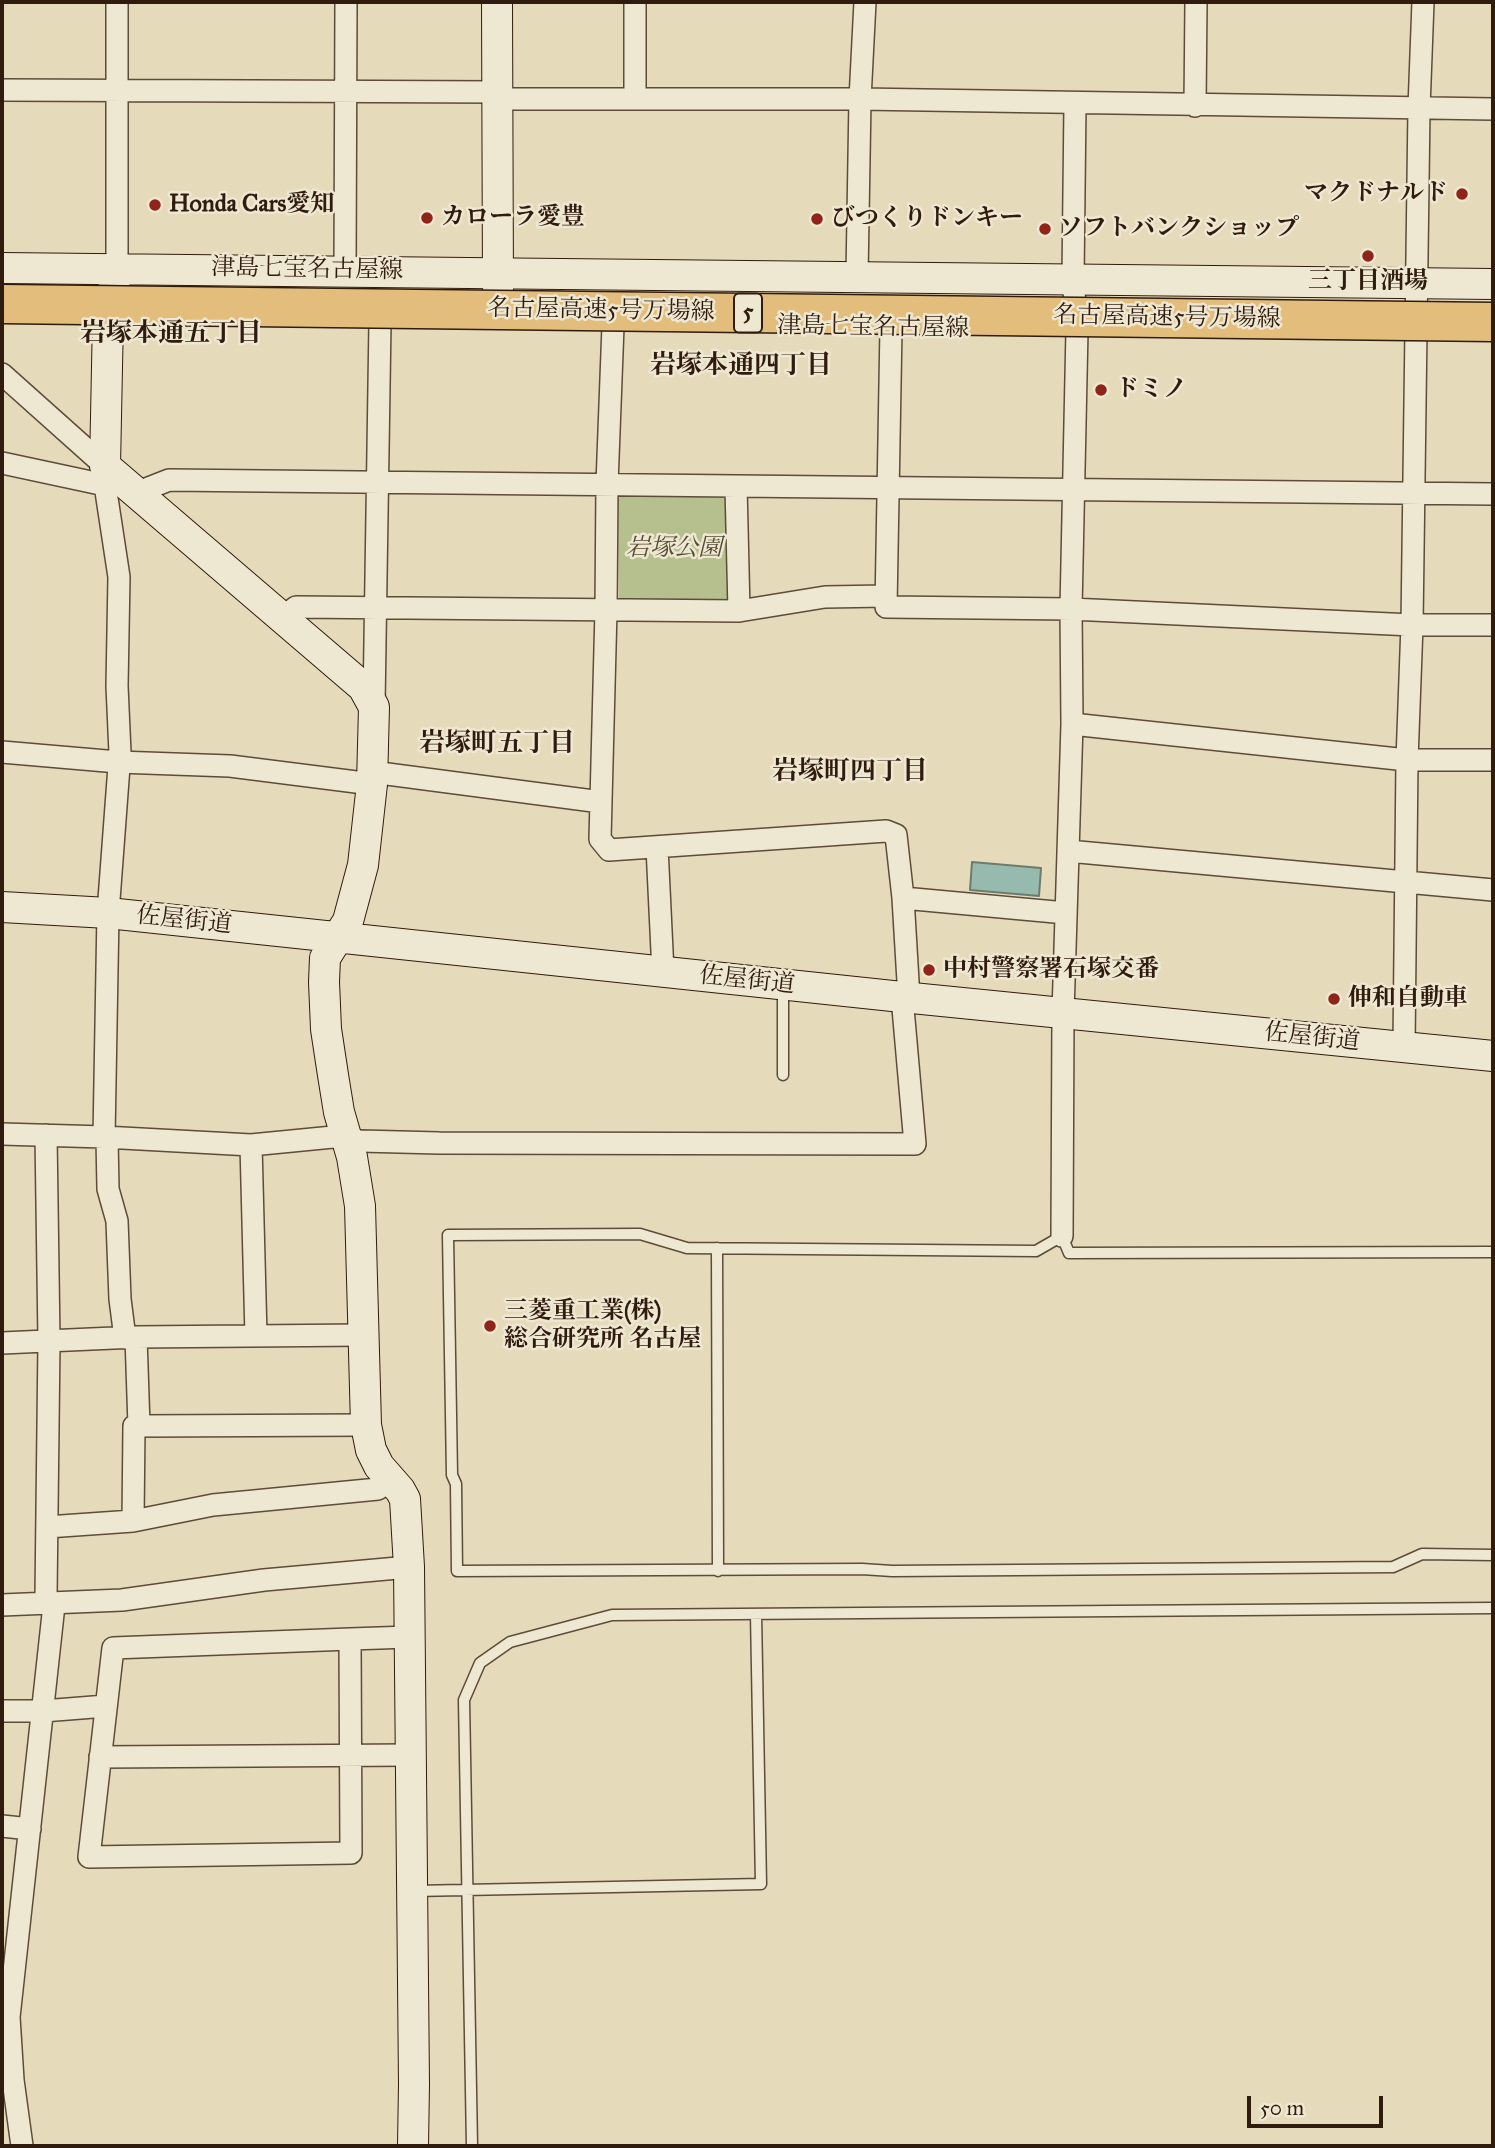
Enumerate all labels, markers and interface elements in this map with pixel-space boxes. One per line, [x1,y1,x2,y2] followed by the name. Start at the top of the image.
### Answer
[1304,180,1448,208] place label: マクドナルド
[1454,186,1470,202] marker: マクドナルド
[169,191,334,219] place label: Honda Cars愛知
[147,197,163,213] marker: Honda Cars愛知
[441,204,585,232] place label: カローラ愛豊
[831,205,1023,233] place label: びつくりドンキー
[419,210,435,226] marker: カローラ愛豊
[809,211,825,227] marker: びつくりドンキー
[1059,215,1299,243] place label: ソフトバンクショップ
[1037,221,1053,237] marker: ソフトバンクショップ
[1360,248,1376,264] marker: 三丁目酒場
[211,254,403,286] street label: 津島七宝名古屋線
[1308,268,1428,296] place label: 三丁目酒場
[734,294,762,332] road number: 5
[487,295,715,327] street label: 名古屋高速5号万場線
[1053,302,1281,334] street label: 名古屋高速5号万場線
[777,312,969,344] street label: 津島七宝名古屋線
[80,319,262,351] district label: 岩塚本通五丁目
[650,351,832,383] district label: 岩塚本通四丁目
[1115,376,1187,404] place label: ドミノ
[1093,382,1109,398] marker: ドミノ
[626,535,722,563] park label: 岩塚公園
[419,729,575,761] district label: 岩塚町五丁目
[772,757,928,789] district label: 岩塚町四丁目
[135,902,233,940] street label: 佐屋街道
[943,956,1159,984] place label: 中村警察署石塚交番
[698,962,796,1000] street label: 佐屋街道
[921,962,937,978] marker: 中村警察署石塚交番
[1348,985,1468,1013] place label: 伸和自動車
[1326,991,1342,1007] marker: 伸和自動車
[1263,1019,1361,1057] street label: 佐屋街道
[504,1298,701,1354] place label: 三菱重工業(株) 総合研究所 名古屋
[482,1318,498,1334] marker: 三菱重工業(株) 総合研究所 名古屋
[1250,2082,1386,2126] scale bar
[1260,2095,1304,2121] text: 50 m

